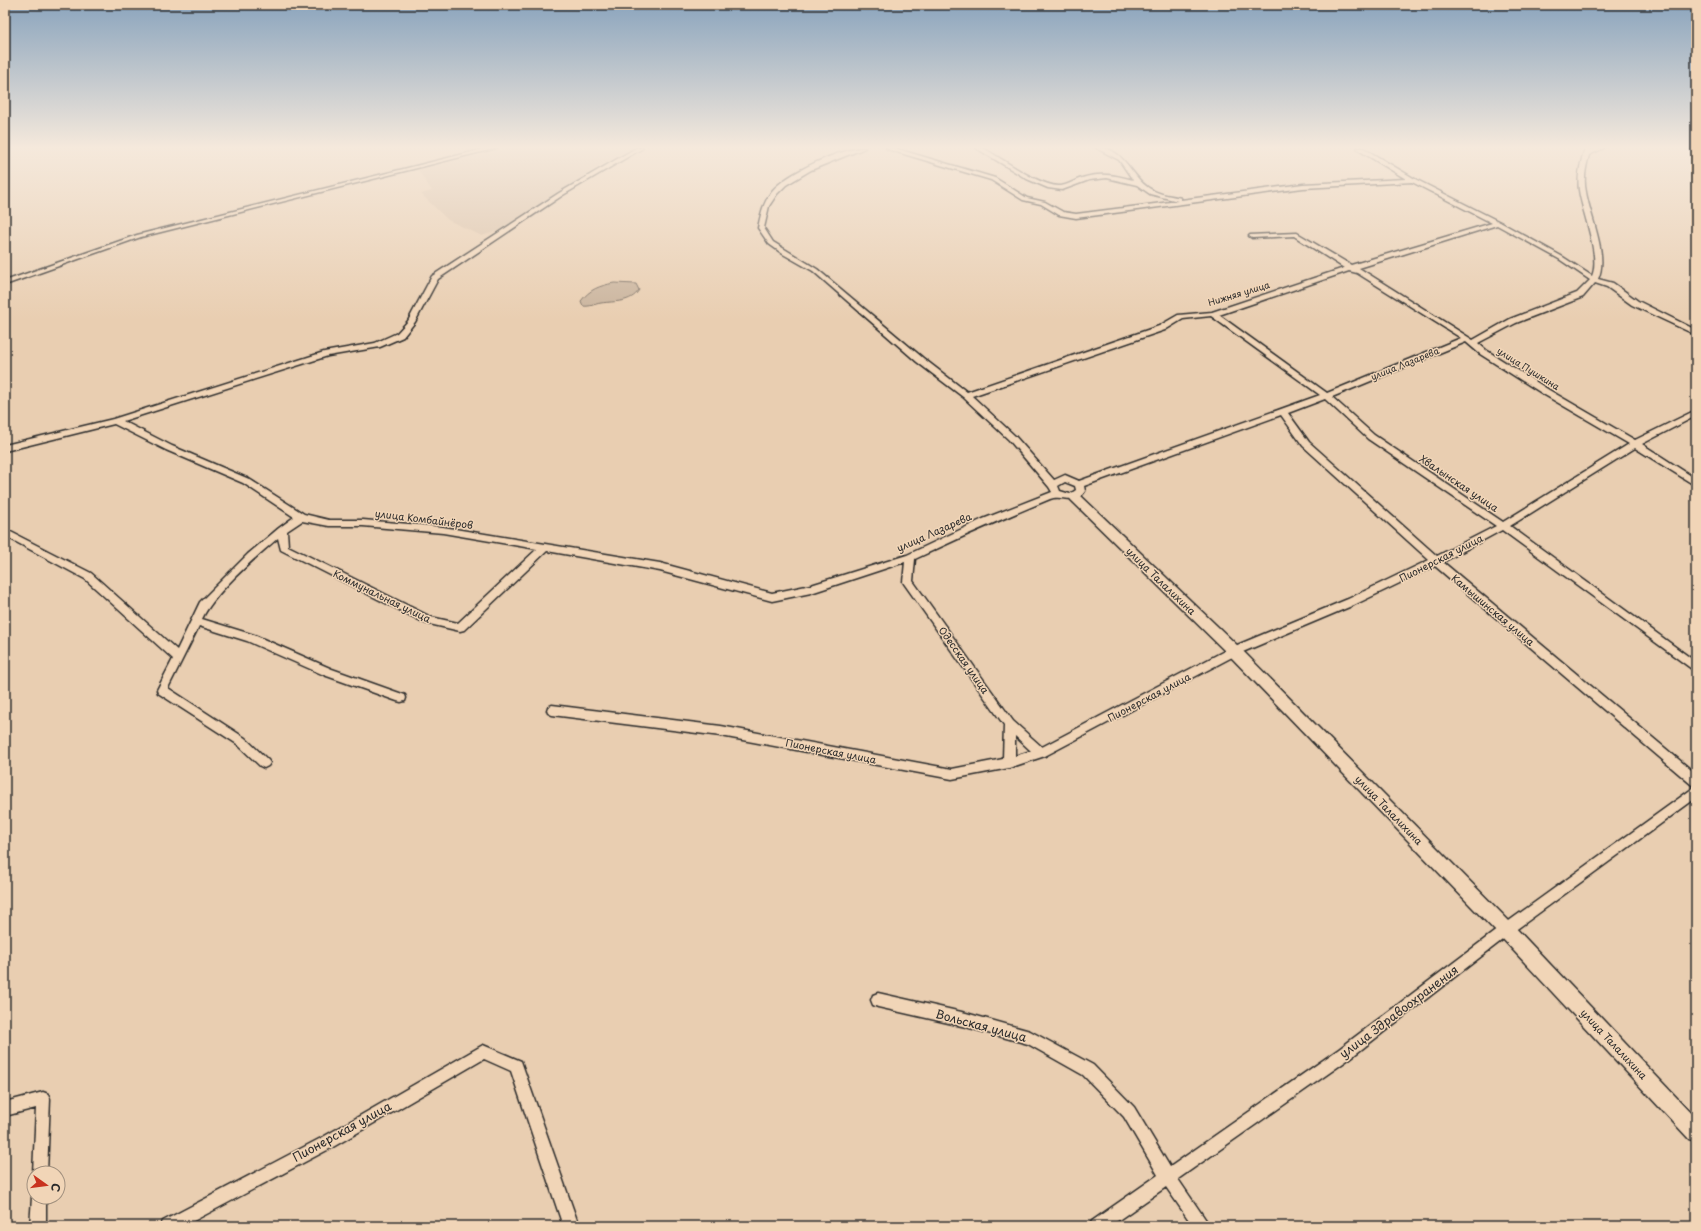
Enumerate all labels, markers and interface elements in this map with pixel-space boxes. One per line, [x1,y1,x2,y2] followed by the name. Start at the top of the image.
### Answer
[1206,277,1272,309] street label: Нижняя улица
[1368,343,1441,383] street label: улица Лазарева
[1495,343,1563,393] street label: улица Пушкина
[1417,450,1502,515] street label: Хвалынская улица
[374,505,474,532] street label: улица Комбайнёров
[894,508,974,555] street label: улица Лазарева
[1396,530,1486,585] street label: Пионерская улица
[1123,543,1200,618] street label: улица Талалихина
[330,565,434,627] street label: Коммунальная улица
[1449,570,1539,649] street label: Камышинская улица
[936,623,994,697] street label: Одесская улица
[1105,668,1194,725] street label: Пионерская улица
[784,734,878,767] street label: Пионерская улица
[1352,772,1427,848] street label: улица Талалихина
[1335,960,1462,1062] street label: улица Здравоохранения
[934,1004,1029,1046] street label: Вольская улица
[1578,1005,1652,1083] street label: улица Талалихина
[289,1096,395,1166] street label: Пионерская улица
[26,1165,66,1205] north arrow
[47,1181,65,1194] text: С

